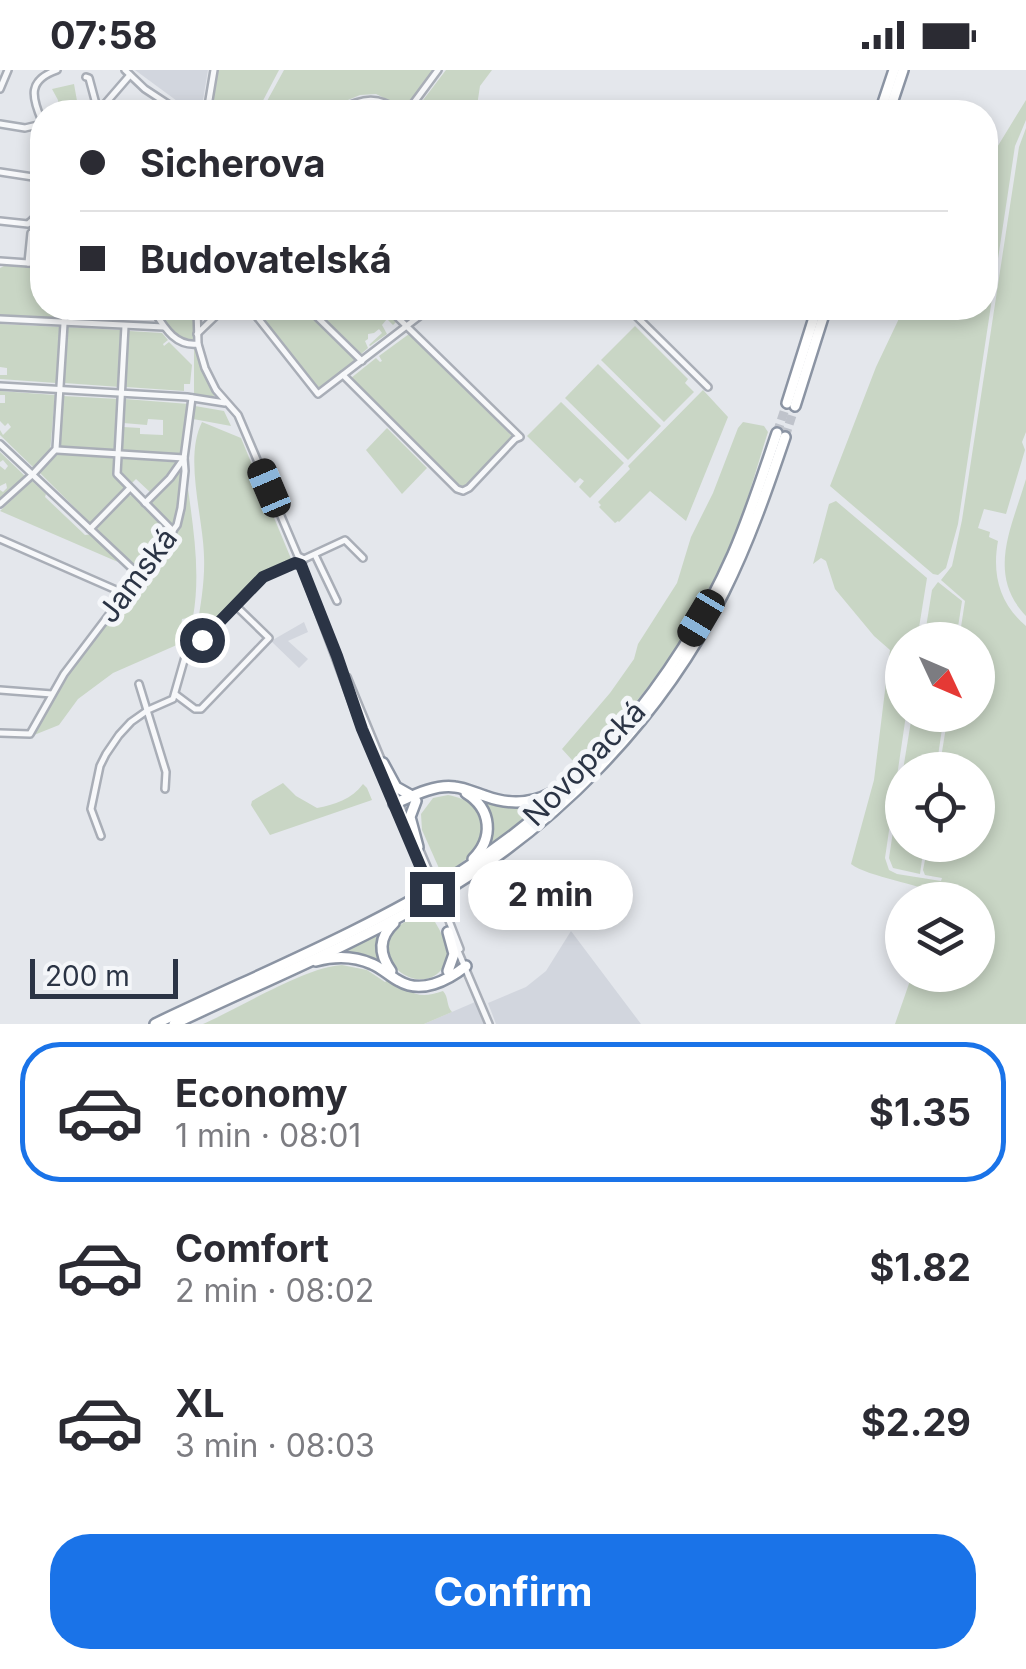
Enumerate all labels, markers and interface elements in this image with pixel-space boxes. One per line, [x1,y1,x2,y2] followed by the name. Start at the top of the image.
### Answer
[50,12,157,58] text: 07:58
[140,140,325,186] text: Sicherova
[140,236,392,282] text: Budovatelská
[243,455,295,521] car
[90,520,184,630] street label: Jamská
[673,585,729,651] car
[180,618,225,663] route start
[885,622,995,732] north arrow
[885,622,995,992] map controls
[515,693,653,833] street label: Novopacká
[885,752,995,862] button: locate
[467,859,632,929] callout: 2 min
[410,872,455,917] route end
[508,875,593,914] text: 2 min
[885,882,995,992] button: layers
[30,954,178,998] scale bar
[45,959,130,993] text: 200 m
[55,1067,145,1157] icon: car
[175,1070,348,1116] text: Economy
[869,1089,971,1135] text: $1.35
[175,1116,361,1155] text: 1 min · 08:01
[55,1222,145,1312] icon: car
[175,1225,329,1271] text: Comfort
[869,1244,971,1290] text: $1.82
[175,1271,374,1310] text: 2 min · 08:02
[55,1377,145,1467] icon: car
[175,1380,225,1426] text: XL
[861,1399,971,1445] text: $2.29
[175,1426,375,1465] text: 3 min · 08:03
[50,1534,976,1649] button: Confirm

